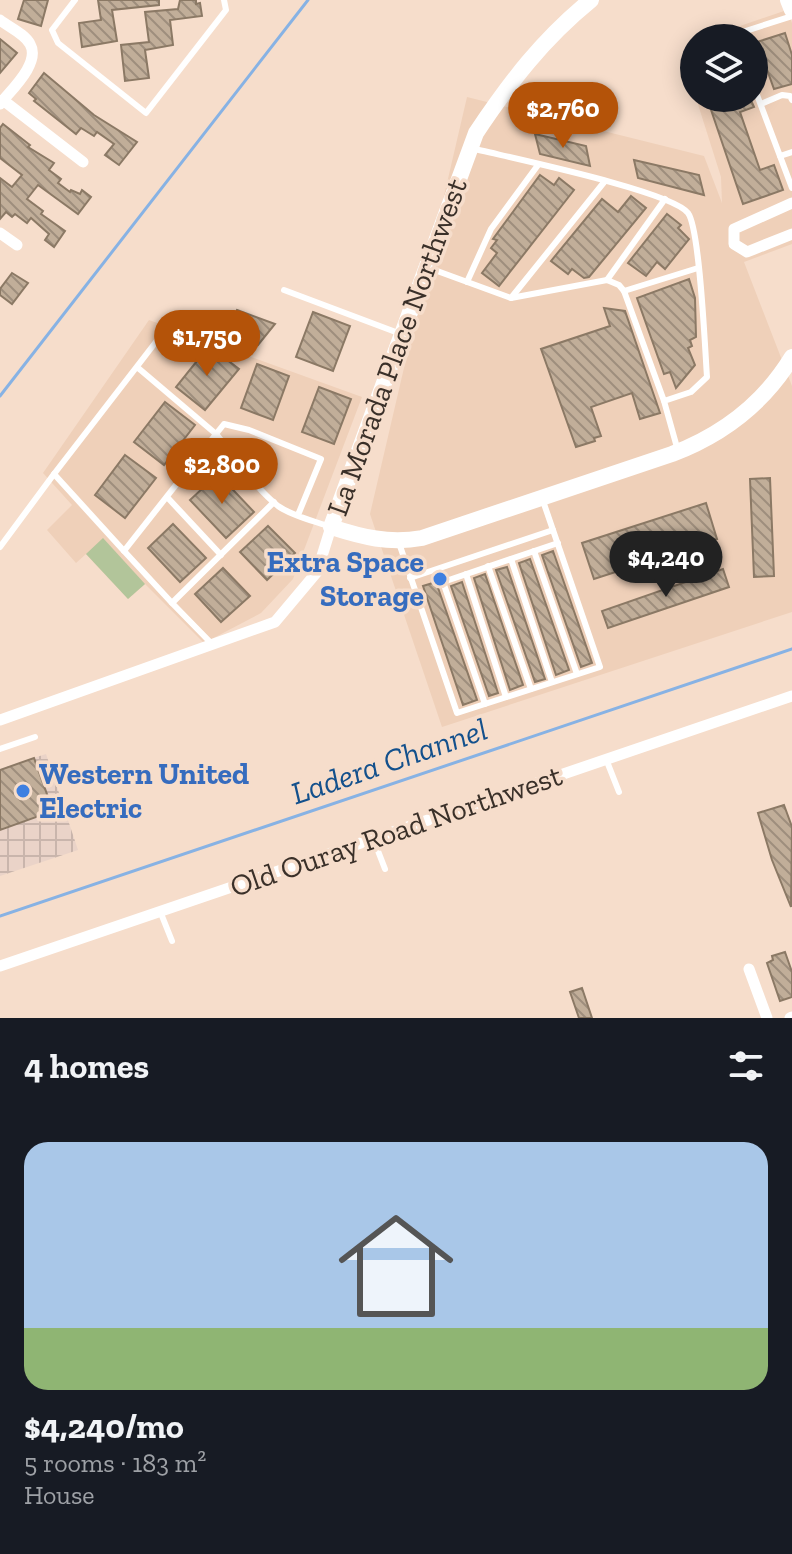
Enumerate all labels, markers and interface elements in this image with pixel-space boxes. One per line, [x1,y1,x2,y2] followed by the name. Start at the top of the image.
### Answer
[680,24,768,112] map controls
[680,24,768,112] button: layers
[498,82,628,150] pin: $2,760
[526,92,600,124] text: $2,760
[319,174,475,520] street label: La Morada Place Northwest
[142,310,272,378] pin: $1,750
[172,320,242,352] text: $1,750
[157,438,287,506] pin: $2,800
[184,448,260,480] text: $2,800
[601,531,731,599] pin: $4,240
[627,541,705,573] text: $4,240
[267,544,424,614] place label: Extra Space Storage
[431,570,449,588] marker: Extra Space Storage
[286,710,492,812] water label: Ladera Channel
[39,756,249,826] place label: Western United Electric
[225,757,567,905] street label: Old Ouray Road Northwest
[14,782,32,800] marker: Western United Electric
[724,1044,768,1088] icon: filters
[24,1046,149,1087] text: 4 homes
[324,1194,468,1338] icon: home
[24,1406,184,1447] text: $4,240/mo
[24,1447,206,1479] text: 5 rooms · 183 m²
[24,1479,95,1511] text: House

